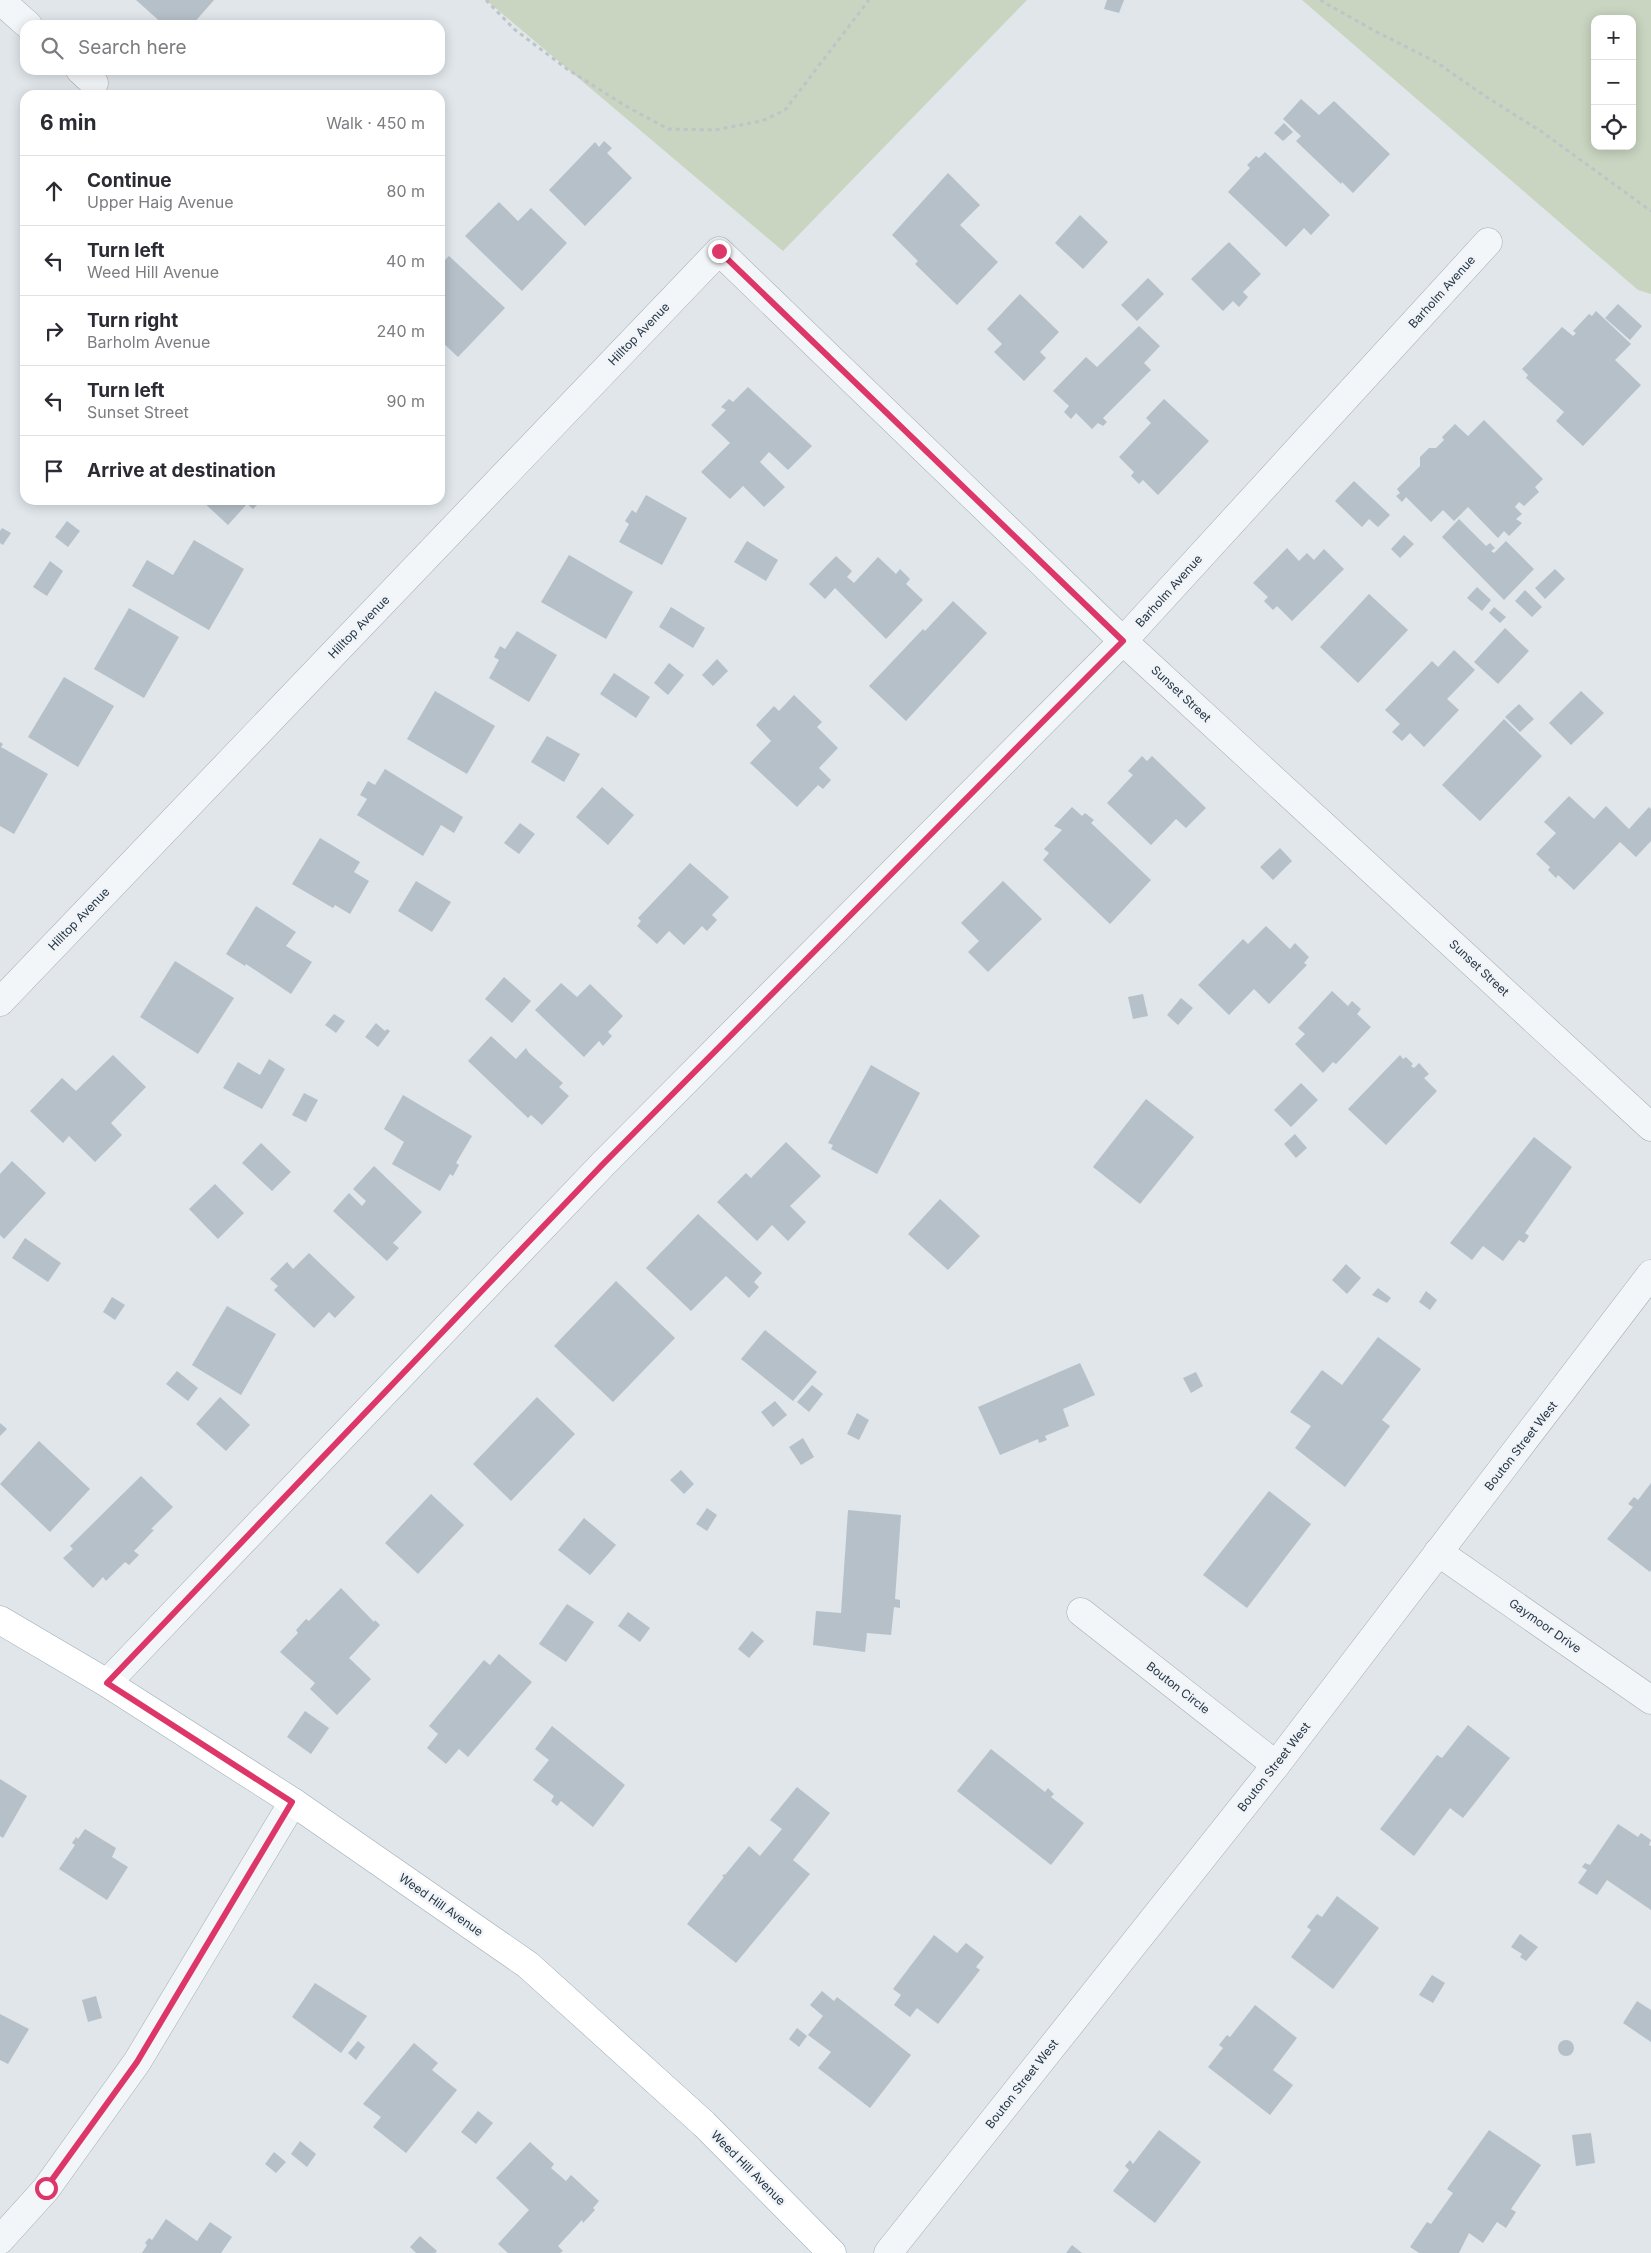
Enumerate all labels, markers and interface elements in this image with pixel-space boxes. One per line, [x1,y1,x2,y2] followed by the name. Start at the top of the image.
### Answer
[1591,15,1636,150] map controls
[1591,15,1636,60] button: +
[20,20,445,75] search box
[38,34,66,62] icon: search
[78,36,187,59] text: Search here
[1591,60,1636,105] button: −
[1591,105,1636,150] button: locate
[40,110,97,135] text: 6 min
[326,113,425,133] text: Walk · 450 m
[87,169,172,192] text: Continue
[40,177,68,205] icon: ahead
[386,181,425,201] text: 80 m
[87,192,234,212] text: Upper Haig Avenue
[87,239,165,262] text: Turn left
[708,240,731,263] route end
[40,247,68,275] icon: left
[386,251,425,271] text: 40 m
[1405,252,1478,331] street label: Barholm Avenue
[87,262,219,282] text: Weed Hill Avenue
[605,299,672,368] street label: Hilltop Avenue
[87,309,178,332] text: Turn right
[40,317,68,345] icon: right
[377,321,425,341] text: 240 m
[87,332,210,352] text: Barholm Avenue
[87,379,165,402] text: Turn left
[40,387,68,415] icon: left
[386,391,425,411] text: 90 m
[87,402,189,422] text: Sunset Street
[40,457,68,485] icon: arrive
[87,459,276,482] text: Arrive at destination
[1132,551,1205,630] street label: Barholm Avenue
[325,592,392,661] street label: Hilltop Avenue
[1148,662,1214,725] street label: Sunset Street
[45,884,112,953] street label: Hilltop Avenue
[1446,936,1512,999] street label: Sunset Street
[1481,1398,1560,1493] street label: Bouton Street West
[1506,1595,1584,1656] street label: Gaymoor Drive
[1144,1658,1213,1717] street label: Bouton Circle
[1234,1719,1313,1814] street label: Bouton Street West
[396,1870,486,1939] street label: Weed Hill Avenue
[982,2036,1061,2131] street label: Bouton Street West
[708,2127,789,2208] street label: Weed Hill Avenue
[35,2177,58,2200] route start

